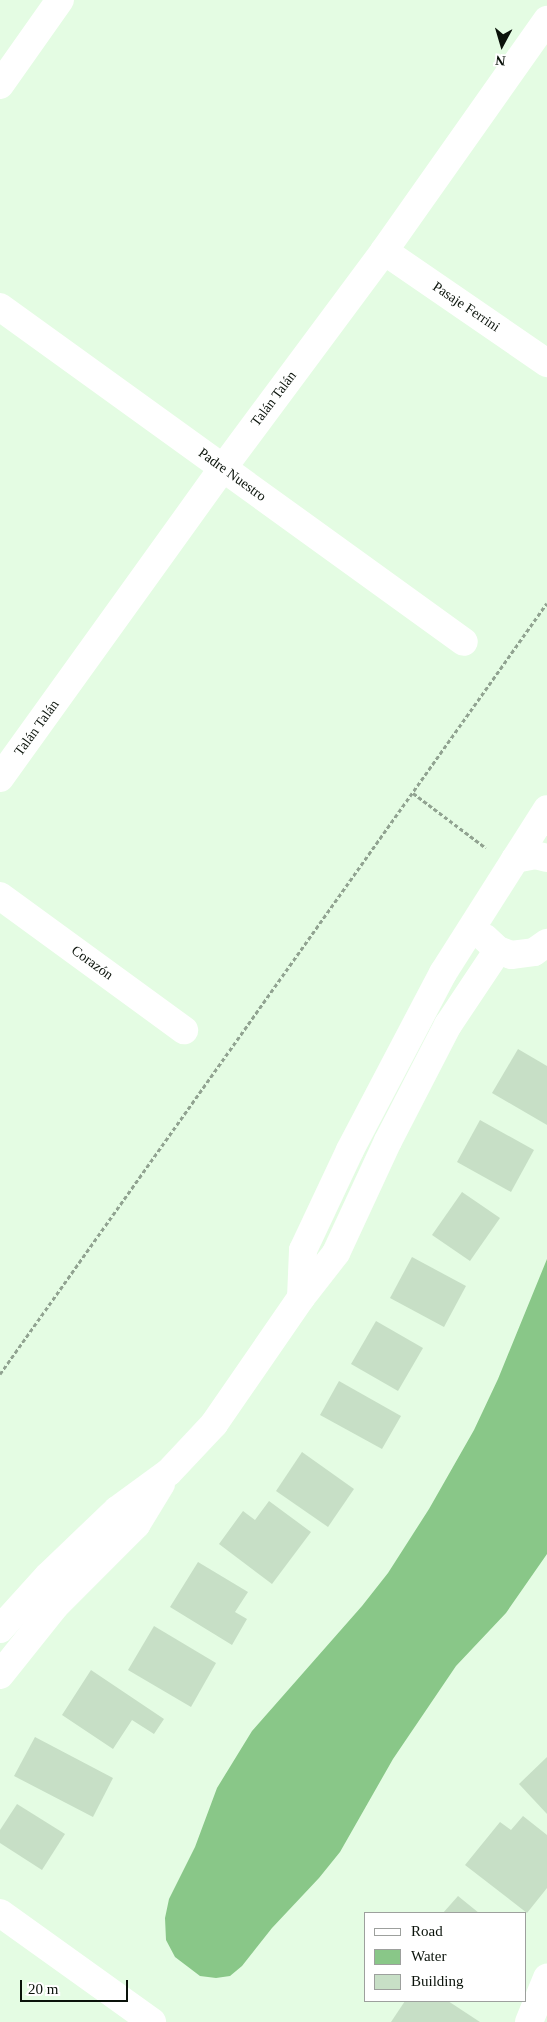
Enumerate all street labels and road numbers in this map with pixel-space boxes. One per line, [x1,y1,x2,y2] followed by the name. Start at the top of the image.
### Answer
[429,278,503,336] street label: Pasaje Ferrini
[248,368,300,430] street label: Talán Talán
[195,445,269,505] street label: Padre Nuestro
[11,697,63,759] street label: Talán Talán
[68,942,116,984] street label: Corazón

